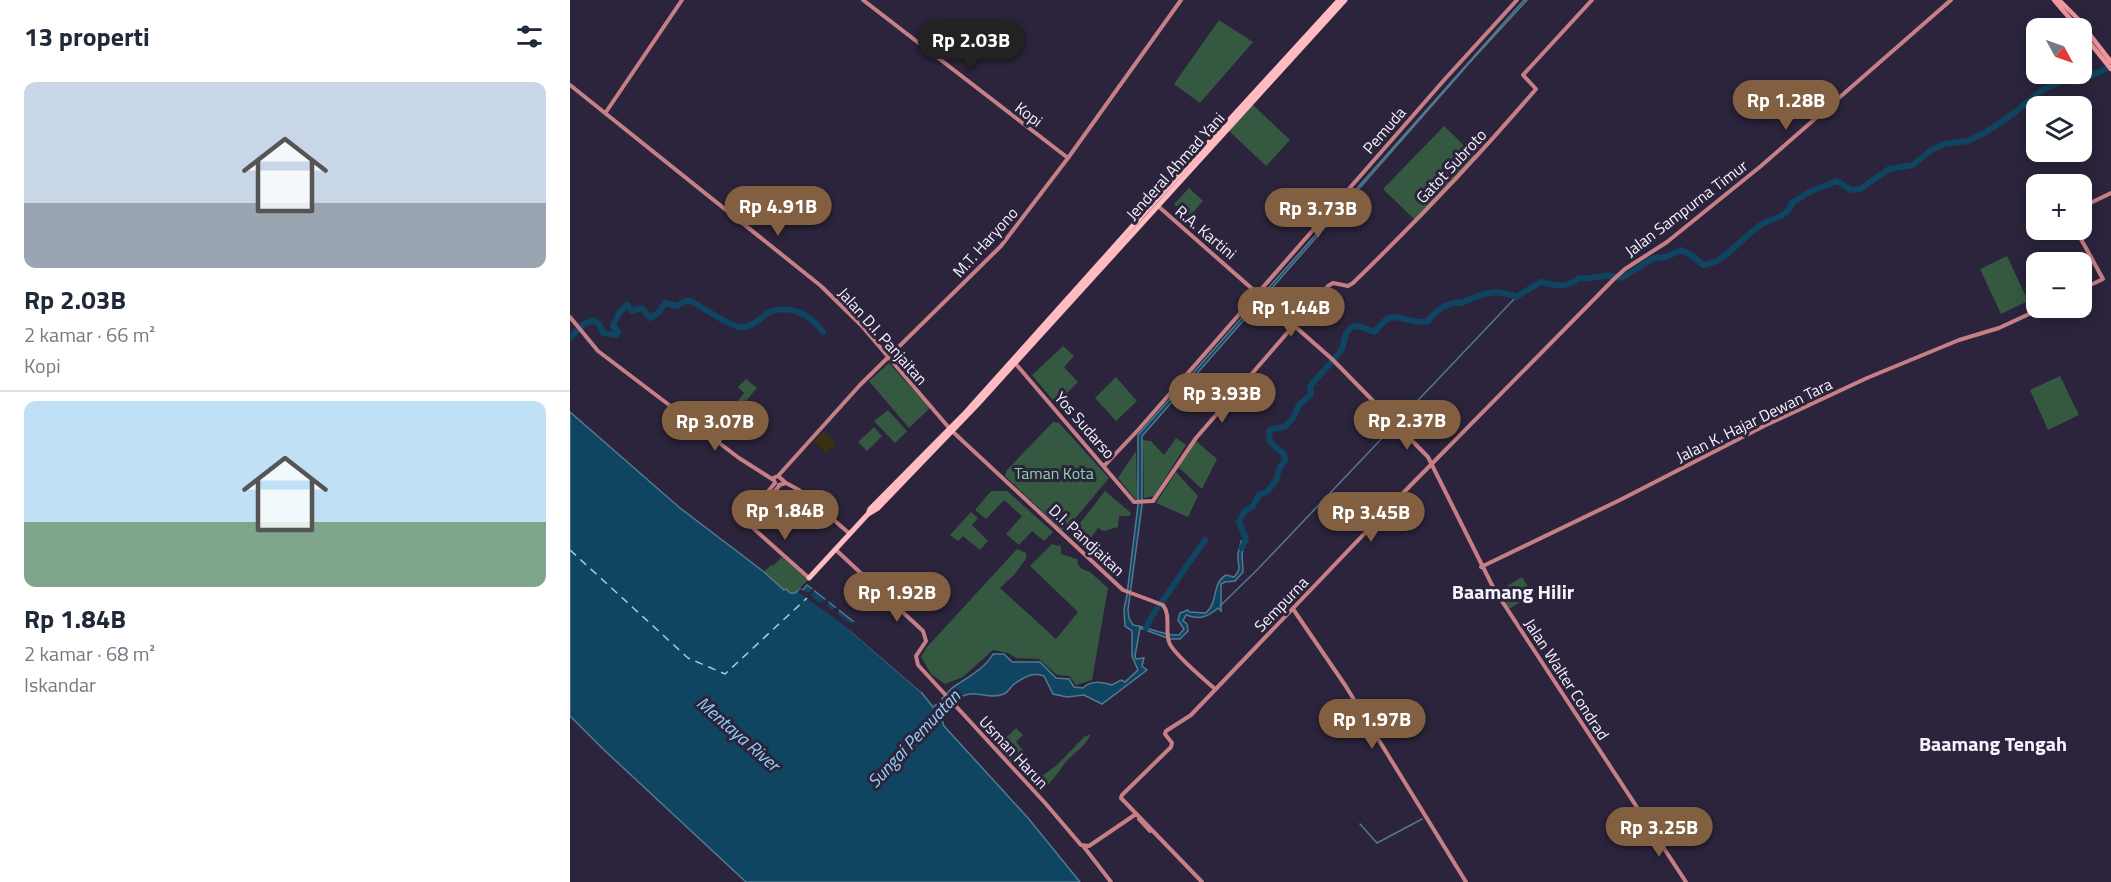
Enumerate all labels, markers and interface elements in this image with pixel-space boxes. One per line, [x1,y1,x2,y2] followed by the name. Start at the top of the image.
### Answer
[24,17,150,56] text: 13 properti
[2026,18,2092,84] north arrow
[2026,18,2092,318] map controls
[513,20,546,53] icon: filters
[909,20,1033,71] pin: Rp 2.03B
[932,24,1010,55] text: Rp 2.03B
[1724,80,1848,131] pin: Rp 1.28B
[1747,84,1825,115] text: Rp 1.28B
[1010,96,1048,132] street label: Kopi
[2026,96,2092,162] button: layers
[1357,101,1411,159] street label: Pemuda
[1120,107,1230,225] street label: Jenderal Ahmad Yani
[231,121,339,229] icon: home
[1410,123,1492,209] street label: Gatot Subroto
[1619,153,1753,262] street label: Jalan Sampurna Timur
[2026,174,2092,240] button: +
[716,186,840,237] pin: Rp 4.91B
[1256,188,1380,239] pin: Rp 3.73B
[739,190,817,221] text: Rp 4.91B
[1279,192,1357,223] text: Rp 3.73B
[1170,199,1242,265] street label: R.A. Kartini
[947,201,1023,283] street label: M.T. Haryono
[2026,252,2092,318] button: −
[24,280,126,319] text: Rp 2.03B
[833,282,933,390] street label: Jalan D.I. Panjaitan
[1229,287,1353,338] pin: Rp 1.44B
[1252,291,1330,322] text: Rp 1.44B
[24,319,155,350] text: 2 kamar · 66 m²
[24,350,61,381] text: Kopi
[1672,372,1836,468] street label: Jalan K. Hajar Dewan Tara
[1160,373,1284,424] pin: Rp 3.93B
[1183,377,1261,408] text: Rp 3.93B
[1049,386,1121,464] street label: Yos Sudarso
[1345,400,1469,451] pin: Rp 2.37B
[653,401,777,452] pin: Rp 3.07B
[1368,404,1446,435] text: Rp 2.37B
[676,405,754,436] text: Rp 3.07B
[231,440,339,548] icon: home
[1014,461,1094,485] park label: Taman Kota
[723,490,847,541] pin: Rp 1.84B
[1309,492,1433,543] pin: Rp 3.45B
[746,494,824,525] text: Rp 1.84B
[1332,496,1410,527] text: Rp 3.45B
[1044,498,1130,582] street label: D.I. Pandjaitan
[1248,571,1314,637] street label: Sempurna
[835,572,959,623] pin: Rp 1.92B
[858,576,936,607] text: Rp 1.92B
[1452,576,1575,607] district label: Baamang Hilir
[24,599,126,638] text: Rp 1.84B
[1519,613,1615,745] street label: Jalan Walter Condrad
[24,638,155,669] text: 2 kamar · 68 m²
[24,669,96,700] text: Iskandar
[861,683,967,794] water label: Sungai Pemuatan
[691,690,788,779] water label: Mentaya River
[1310,699,1434,750] pin: Rp 1.97B
[1333,703,1411,734] text: Rp 1.97B
[974,710,1054,794] street label: Usman Harun
[1919,728,2067,759] district label: Baamang Tengah
[1597,807,1721,858] pin: Rp 3.25B
[1620,811,1698,842] text: Rp 3.25B

